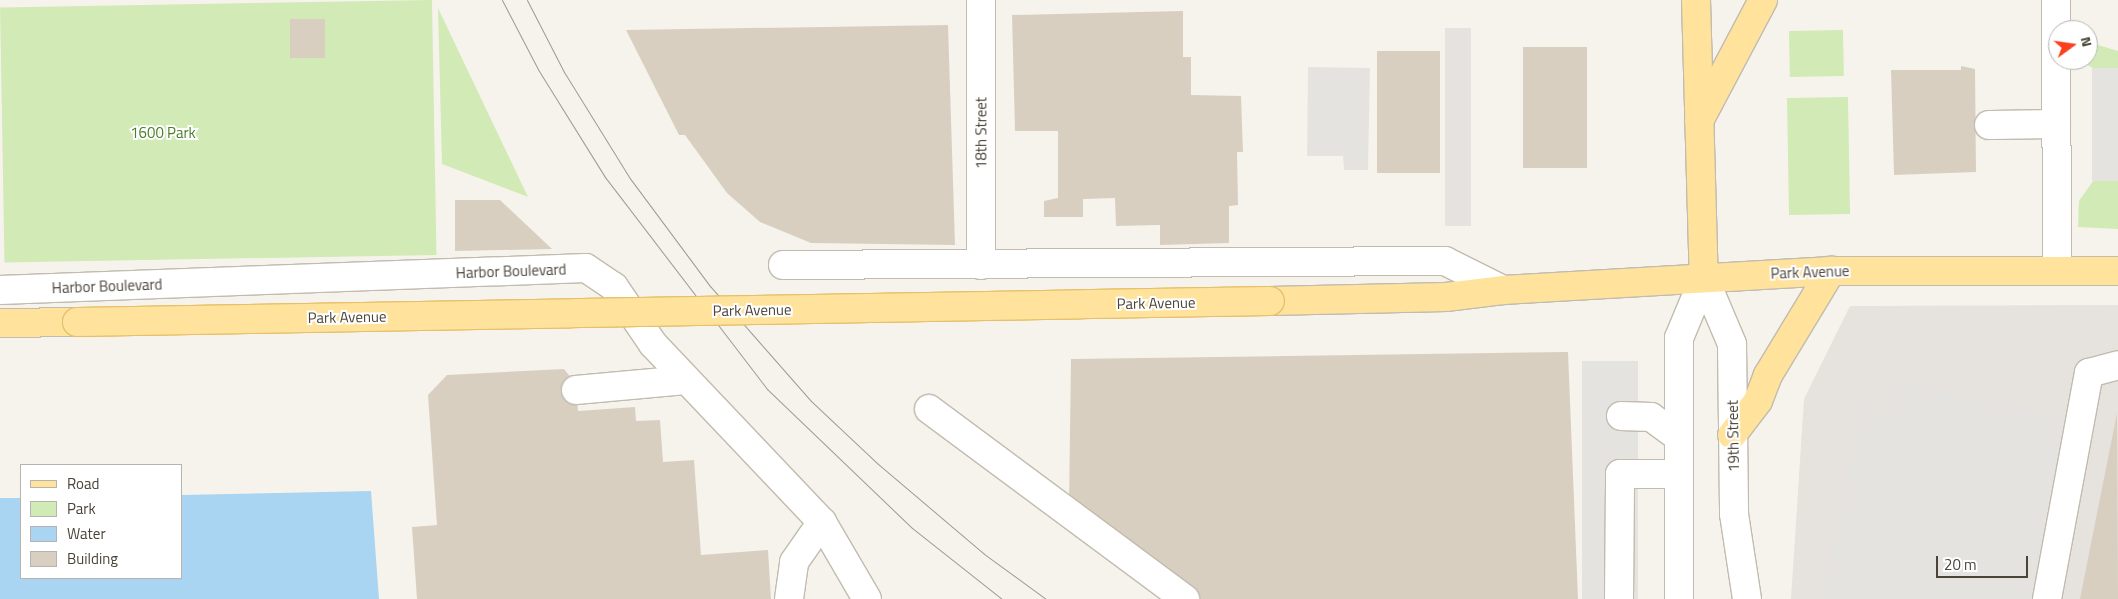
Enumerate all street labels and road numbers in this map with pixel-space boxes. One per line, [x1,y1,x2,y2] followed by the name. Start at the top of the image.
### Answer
[972,97,990,169] street label: 18th Street
[455,260,567,282] street label: Harbor Boulevard
[1770,262,1850,282] street label: Park Avenue
[51,275,163,297] street label: Harbor Boulevard
[1116,293,1196,313] street label: Park Avenue
[712,300,792,320] street label: Park Avenue
[307,307,387,327] street label: Park Avenue
[1723,400,1743,472] street label: 19th Street

